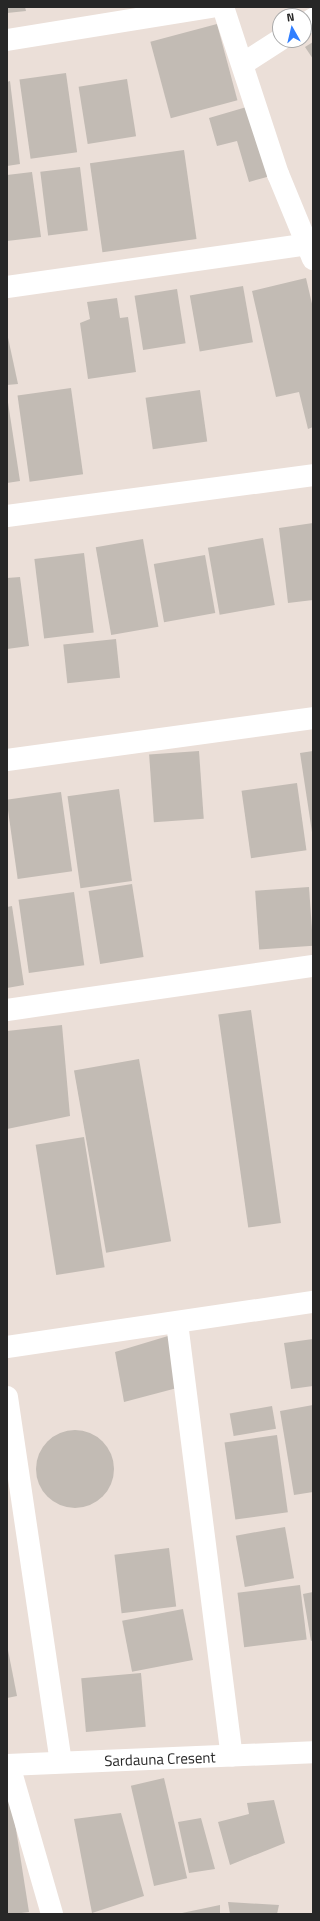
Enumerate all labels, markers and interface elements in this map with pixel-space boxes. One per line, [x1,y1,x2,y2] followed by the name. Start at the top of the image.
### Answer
[272,8,312,48] north arrow
[286,9,295,26] text: N
[104,1748,216,1770] street label: Sardauna Cresent

